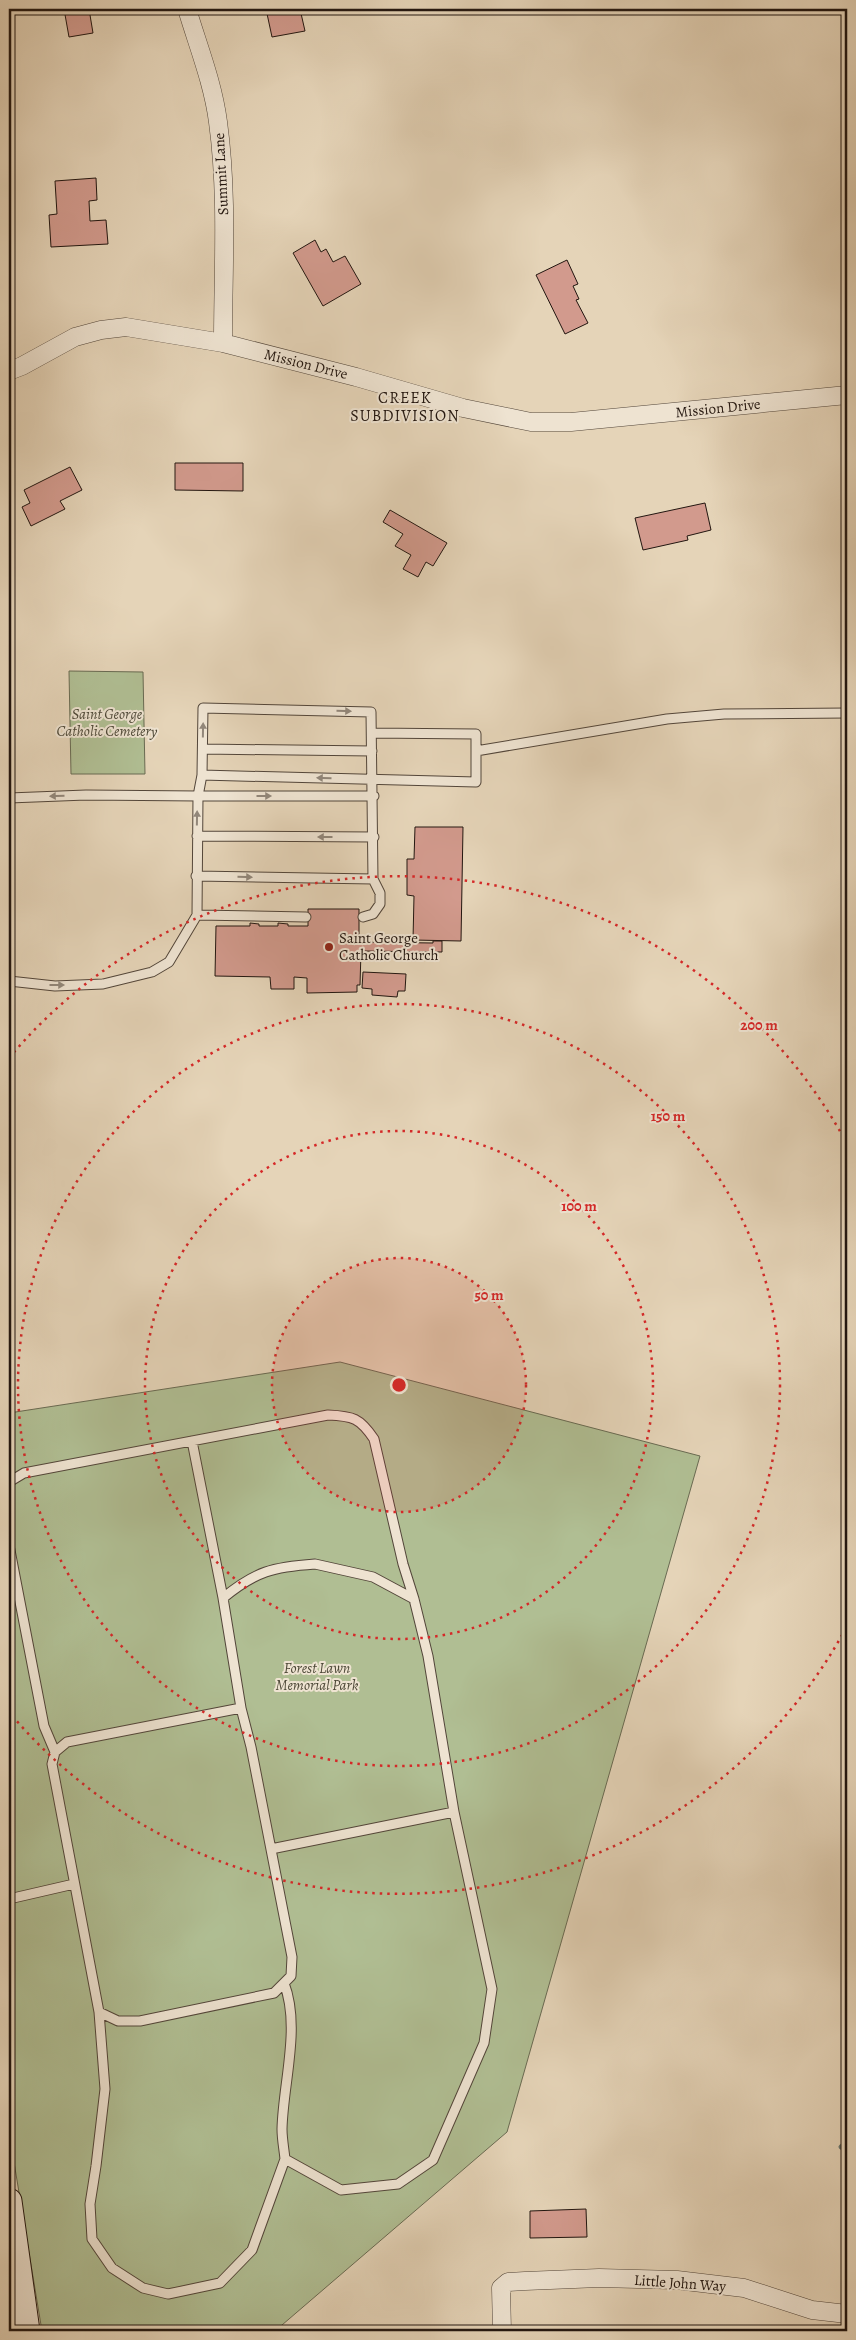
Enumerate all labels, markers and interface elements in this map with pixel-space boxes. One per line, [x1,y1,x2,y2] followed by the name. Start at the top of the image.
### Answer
[209,132,233,216] street label: Summit Lane
[262,344,350,384] street label: Mission Drive
[350,387,460,427] district label: CREEK SUBDIVISION
[674,394,762,422] street label: Mission Drive
[57,704,158,741] park label: Saint George Catholic Cemetery
[336,707,352,715] one-way arrow
[199,722,207,738] one-way arrow
[316,774,332,782] one-way arrow
[256,792,272,800] one-way arrow
[49,793,65,801] one-way arrow
[194,810,202,826] one-way arrow
[317,833,333,841] one-way arrow
[237,873,253,881] one-way arrow
[339,928,439,965] place label: Saint George Catholic Church
[323,941,335,953] marker: Saint George Catholic Church
[50,981,66,989] one-way arrow
[740,1015,778,1035] text: 200 m
[651,1106,686,1126] text: 150 m
[561,1196,597,1216] text: 100 m
[474,1285,504,1305] text: 50 m
[390,1376,408,1394] centre of rings
[276,1658,359,1695] park label: Forest Lawn Memorial Park
[633,2270,727,2296] street label: Little John Way

